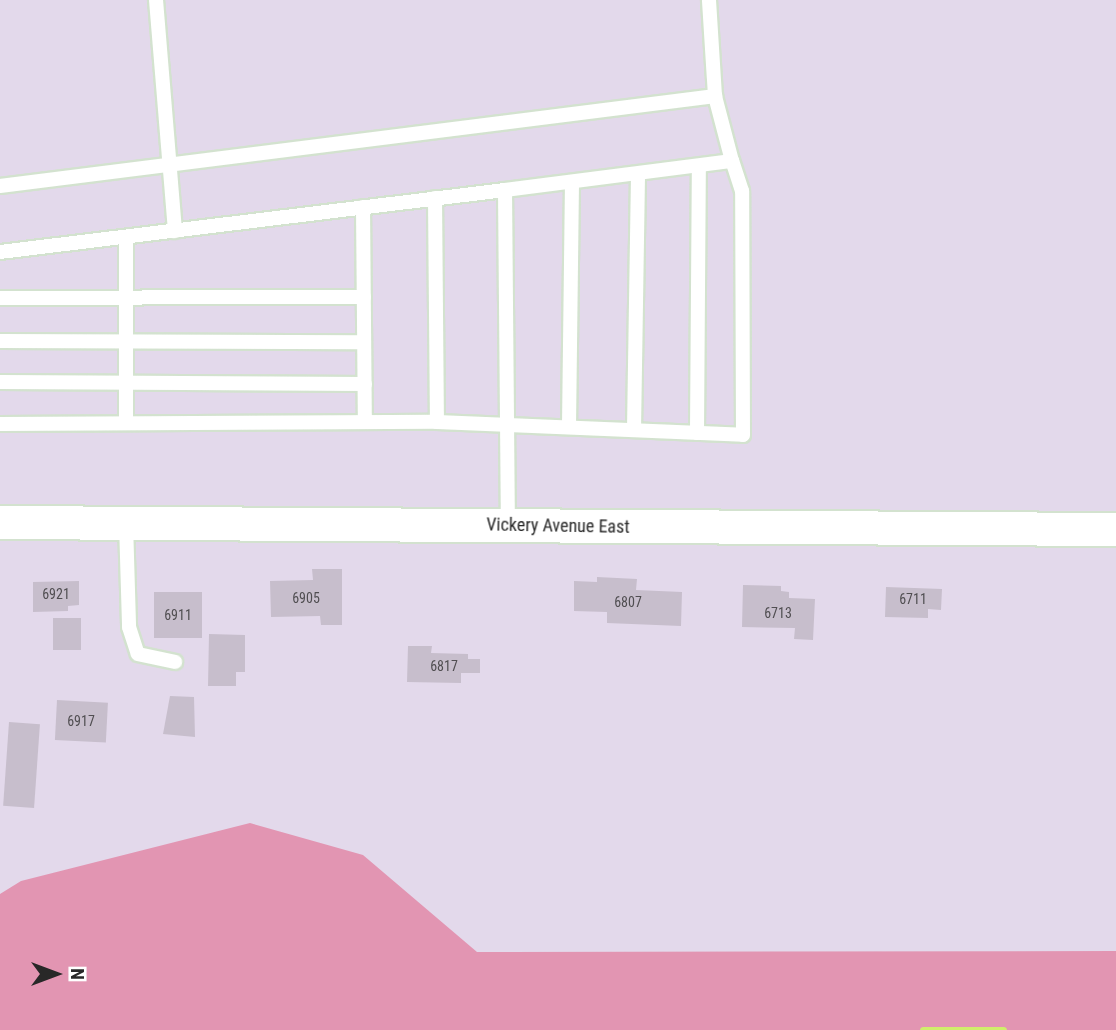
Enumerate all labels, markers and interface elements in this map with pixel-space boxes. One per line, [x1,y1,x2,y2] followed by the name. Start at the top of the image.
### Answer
[486,514,630,538] street label: Vickery Avenue East
[42,586,70,602] house number: 6921
[292,590,320,606] house number: 6905
[899,591,927,607] house number: 6711
[614,594,642,610] house number: 6807
[764,605,792,621] house number: 6713
[164,607,192,623] house number: 6911
[430,658,458,674] house number: 6817
[67,713,95,729] house number: 6917
[21,939,91,1009] north arrow
[66,968,89,980] text: N

